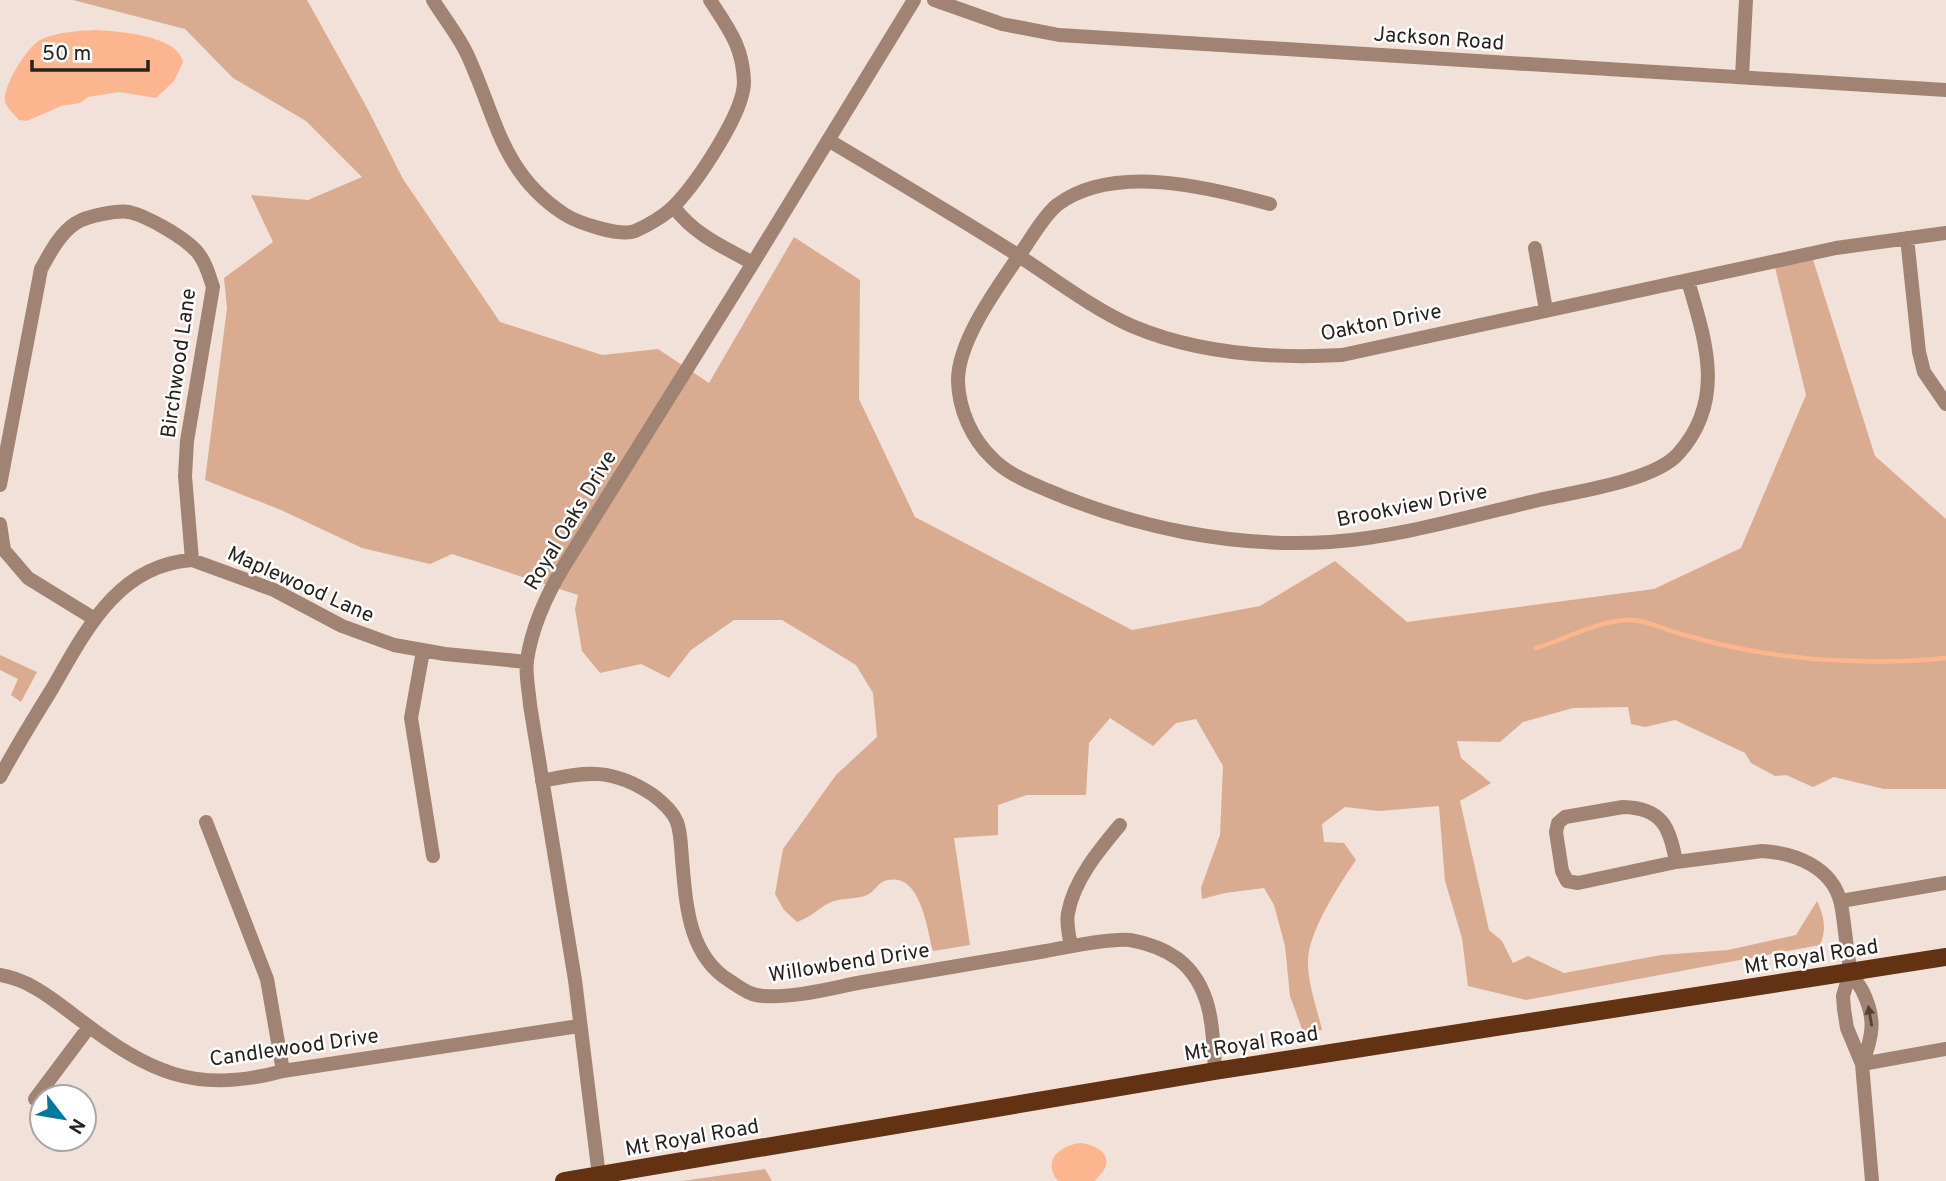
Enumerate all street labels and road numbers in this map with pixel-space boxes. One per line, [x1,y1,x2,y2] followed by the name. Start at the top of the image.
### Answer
[1373,21,1505,58] street label: Jackson Road
[156,287,203,440] street label: Birchwood Lane
[1318,299,1444,348] street label: Oakton Drive
[519,446,624,596] street label: Royal Oaks Drive
[1335,479,1490,534] street label: Brookview Drive
[223,541,378,630] street label: Maplewood Lane
[1742,934,1880,981] street label: Mt Royal Road
[767,937,932,990] street label: Willowbend Drive
[1182,1021,1320,1068] street label: Mt Royal Road
[208,1023,381,1074] street label: Candlewood Drive
[623,1113,761,1164] street label: Mt Royal Road

